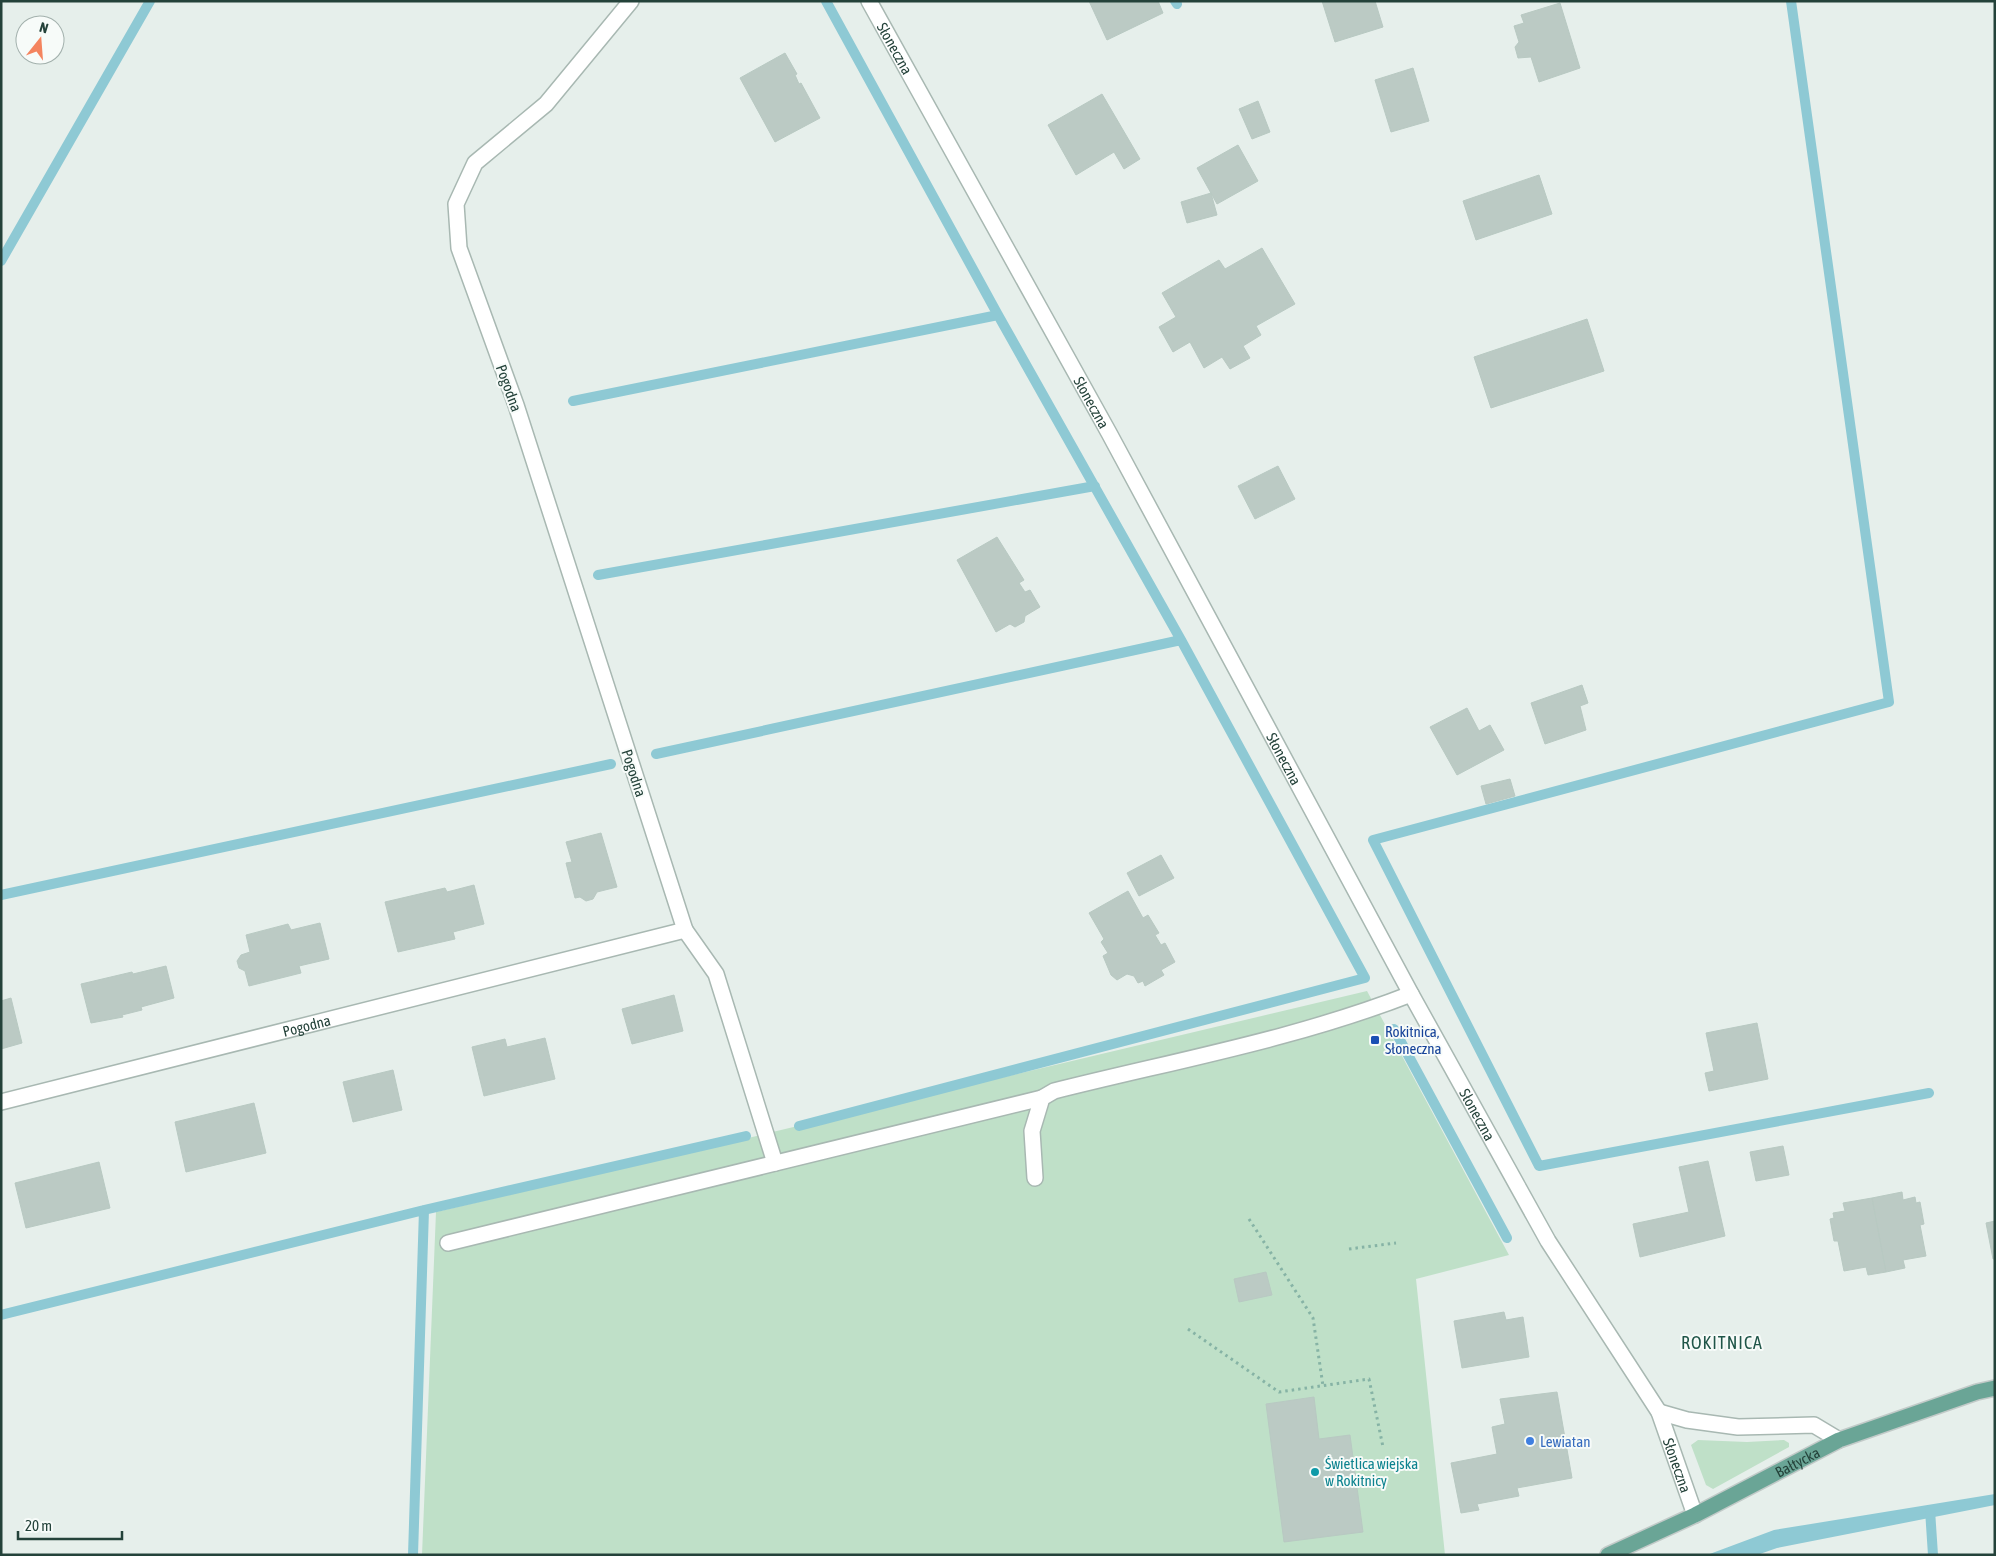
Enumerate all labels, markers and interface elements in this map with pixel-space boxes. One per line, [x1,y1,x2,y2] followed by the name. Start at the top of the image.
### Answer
[15,15,65,65] north arrow
[38,19,50,36] text: N
[874,19,916,77] street label: Słoneczna
[493,362,525,414] street label: Pogodna
[1071,373,1113,431] street label: Słoneczna
[1263,730,1305,788] street label: Słoneczna
[618,747,650,799] street label: Pogodna
[281,1011,332,1039] street label: Pogodna
[1385,1023,1441,1057] place label: Rokitnica, Słoneczna
[1369,1034,1381,1046] marker: Rokitnica, Słoneczna
[1457,1086,1499,1143] street label: Słoneczna
[1681,1332,1763,1353] district label: ROKITNICA
[1540,1433,1590,1450] place label: Lewiatan
[1524,1435,1536,1447] marker: Lewiatan
[1660,1436,1695,1495] street label: Słoneczna
[1772,1443,1822,1480] street label: Bałtycka
[1325,1455,1418,1489] place label: Świetlica wiejska w Rokitnicy
[1309,1466,1321,1478] marker: Świetlica wiejska w Rokitnicy
[18,1508,121,1540] scale bar
[25,1517,52,1534] text: 20 m

